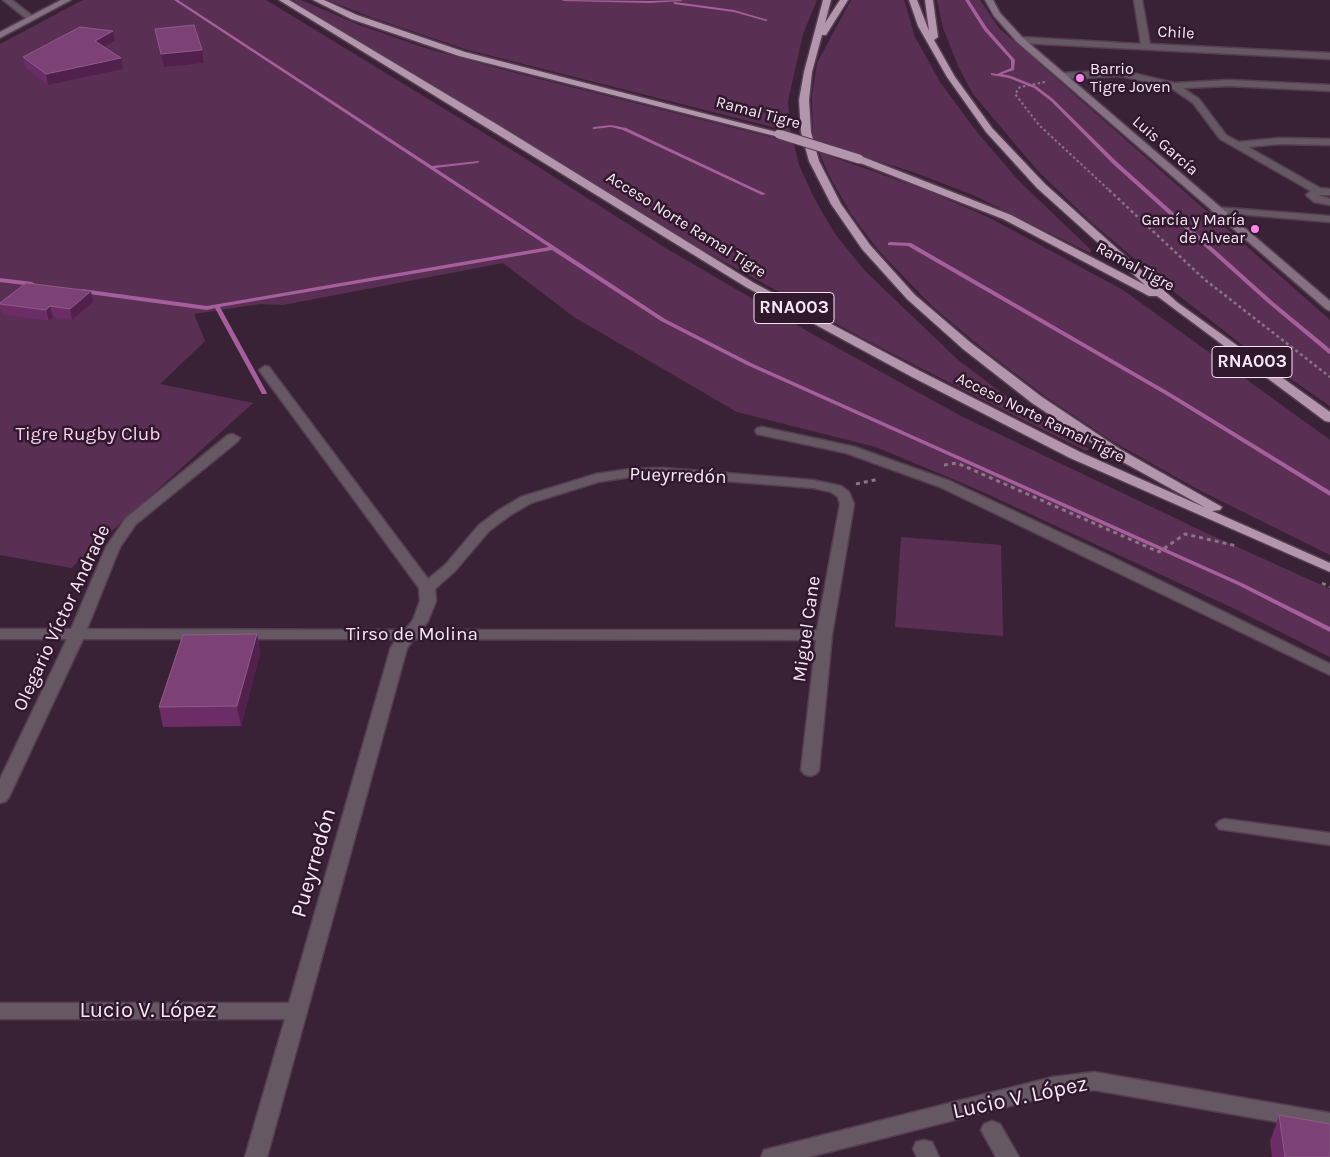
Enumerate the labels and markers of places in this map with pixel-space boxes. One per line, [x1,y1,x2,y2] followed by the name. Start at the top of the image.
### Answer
[1090,59,1171,97] place label: Barrio Tigre Joven
[1074,72,1086,84] marker: Barrio Tigre Joven
[1142,210,1245,248] place label: García y María de Alvear
[1249,223,1261,235] marker: García y María de Alvear

